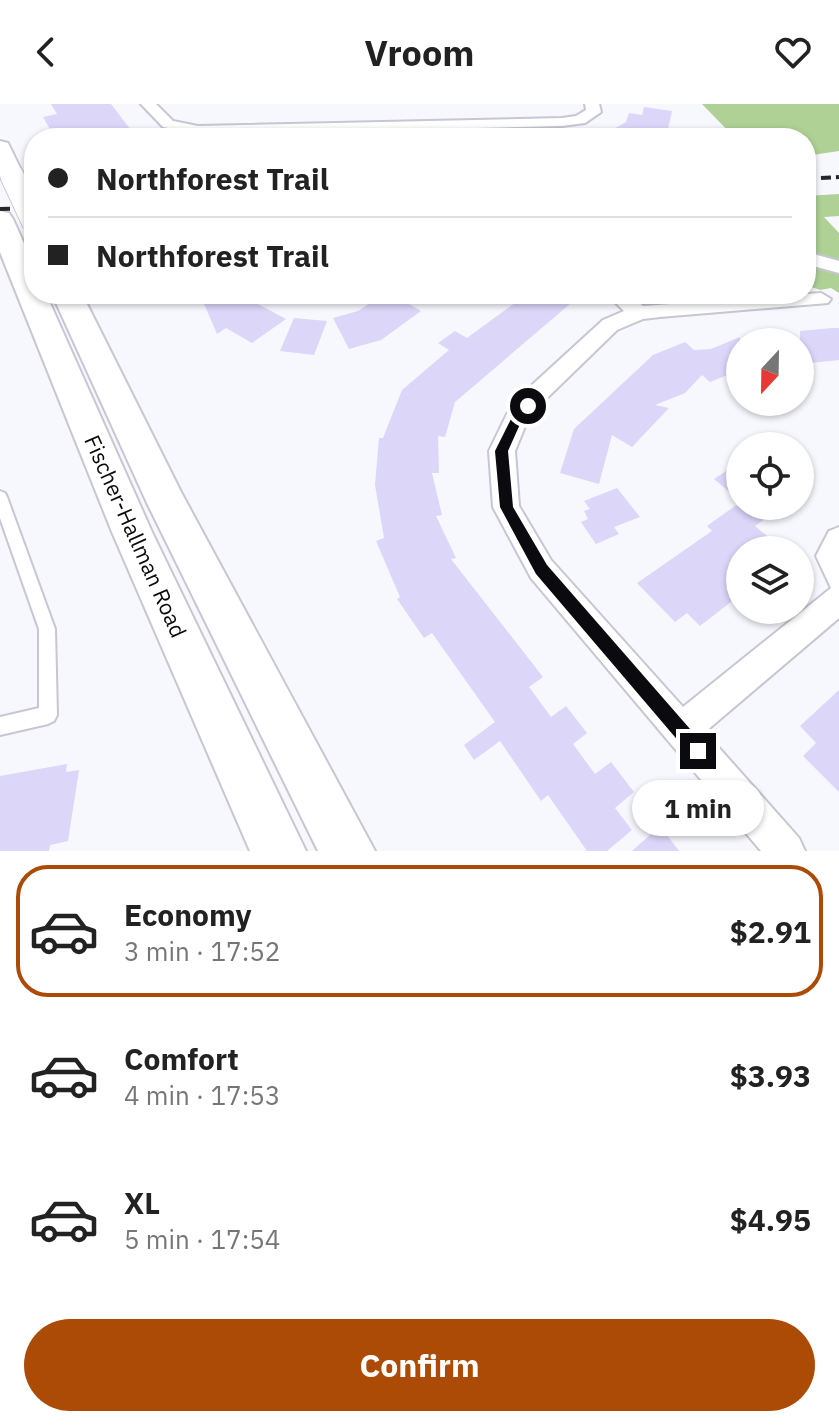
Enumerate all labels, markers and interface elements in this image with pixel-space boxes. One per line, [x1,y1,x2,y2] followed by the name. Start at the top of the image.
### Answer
[365,29,474,76] text: Vroom
[24,30,68,74] icon: back
[771,30,815,74] icon: heart
[96,159,329,198] text: Northforest Trail
[96,236,329,275] text: Northforest Trail
[726,328,814,416] north arrow
[726,328,814,624] map controls
[510,388,546,424] route start
[78,430,194,642] street label: Fischer-Hallman Road
[726,432,814,520] button: locate
[726,536,814,624] button: layers
[680,733,716,769] route end
[632,779,764,835] callout: 1 min
[664,791,732,825] text: 1 min
[28,895,100,967] icon: car
[124,895,252,934] text: Economy
[730,912,811,951] text: $2.91
[124,934,280,968] text: 3 min · 17:52
[28,1039,100,1111] icon: car
[124,1039,239,1078] text: Comfort
[730,1056,811,1095] text: $3.93
[124,1078,280,1112] text: 4 min · 17:53
[28,1183,100,1255] icon: car
[124,1183,160,1222] text: XL
[730,1200,811,1239] text: $4.95
[124,1222,280,1256] text: 5 min · 17:54
[24,1319,815,1411] button: Confirm

